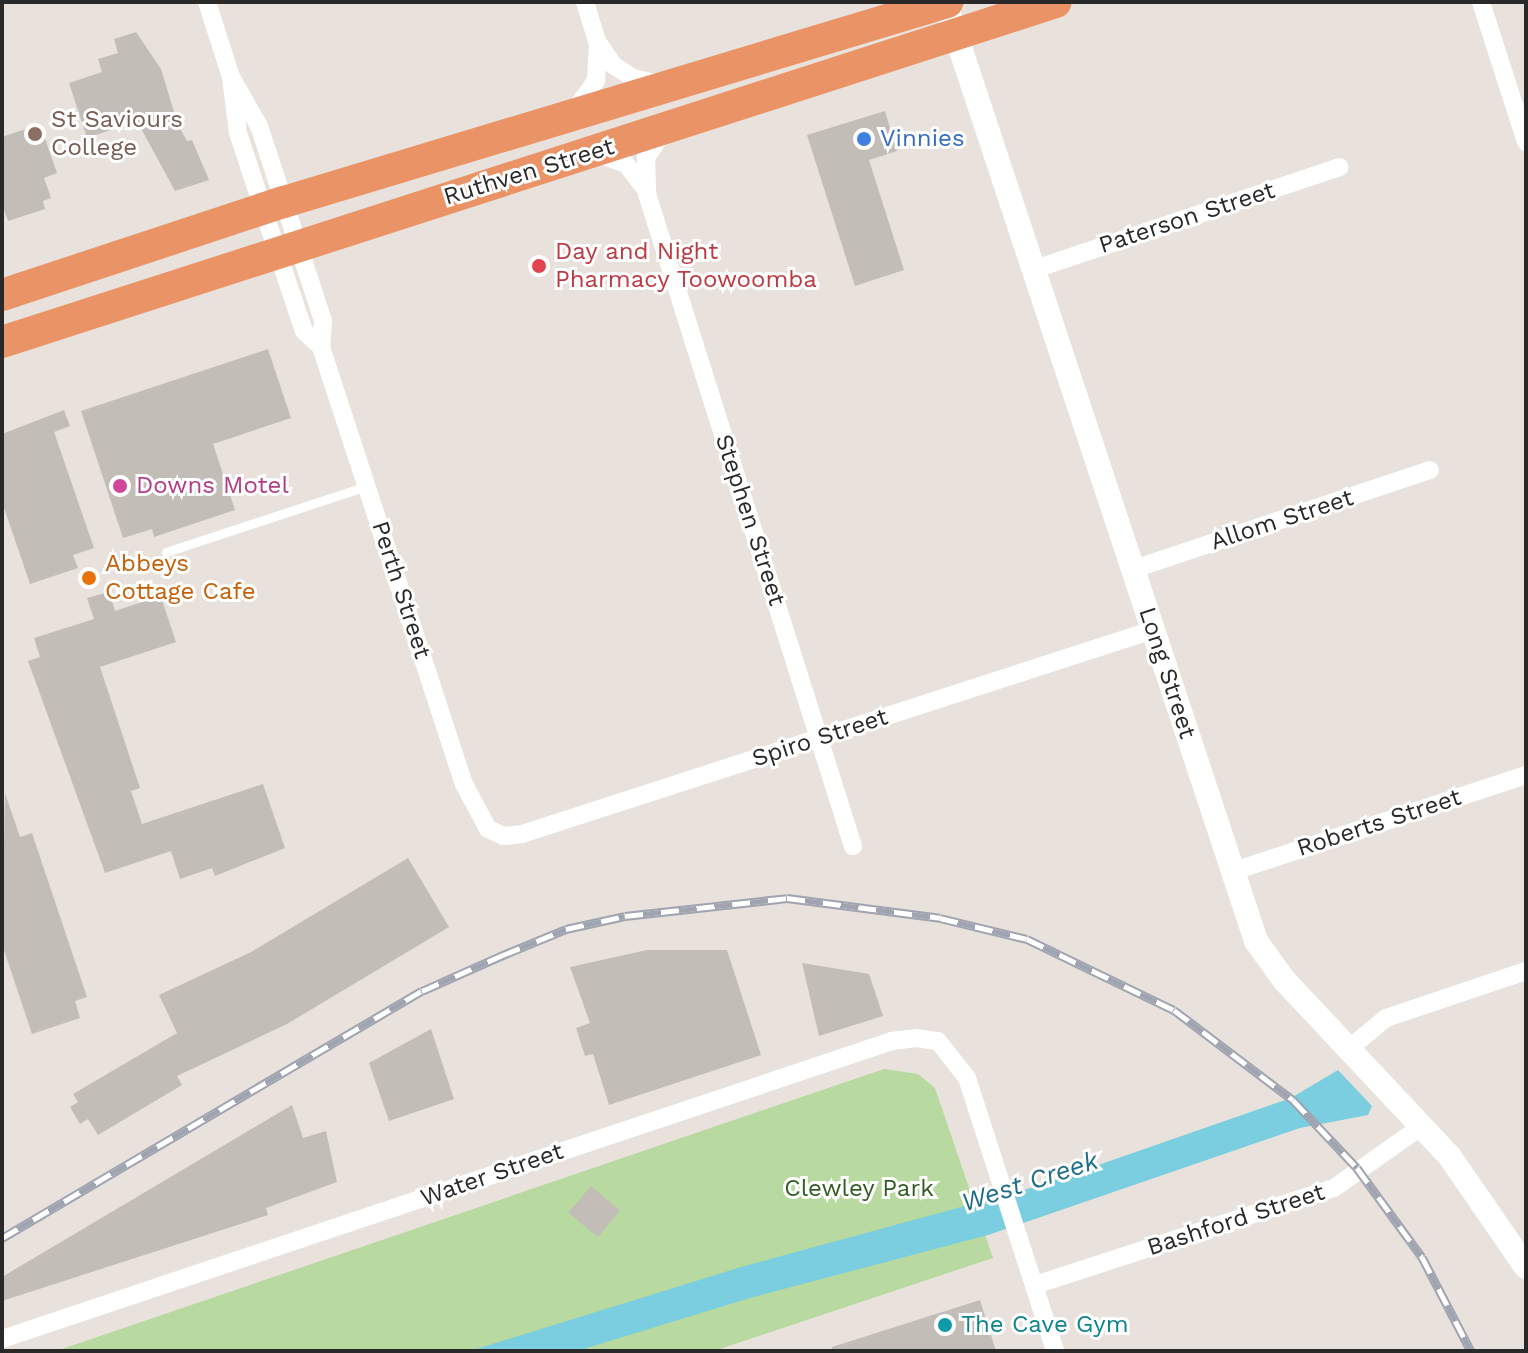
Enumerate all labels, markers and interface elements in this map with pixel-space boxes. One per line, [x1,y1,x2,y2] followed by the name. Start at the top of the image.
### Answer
[51,106,183,162] place label: St Saviours College
[26,125,44,143] marker: St Saviours College
[880,125,965,153] place label: Vinnies
[855,130,873,148] marker: Vinnies
[440,132,618,212] street label: Ruthven Street
[1095,176,1279,260] street label: Paterson Street
[555,238,818,294] place label: Day and Night Pharmacy Toowoomba
[530,257,548,275] marker: Day and Night Pharmacy Toowoomba
[709,431,791,609] street label: Stephen Street
[136,472,289,500] place label: Downs Motel
[111,477,129,495] marker: Downs Motel
[1207,483,1357,557] street label: Allom Street
[365,518,437,662] street label: Perth Street
[105,550,255,606] place label: Abbeys Cottage Cafe
[80,569,98,587] marker: Abbeys Cottage Cafe
[1132,604,1202,742] street label: Long Street
[749,703,891,773] street label: Spiro Street
[1293,783,1465,863] street label: Roberts Street
[417,1137,567,1213] street label: Water Street
[958,1145,1102,1219] water label: West Creek
[784,1175,934,1203] park label: Clewley Park
[1144,1178,1328,1262] street label: Bashford Street
[961,1311,1129,1339] place label: The Cave Gym
[936,1316,954,1334] marker: The Cave Gym

